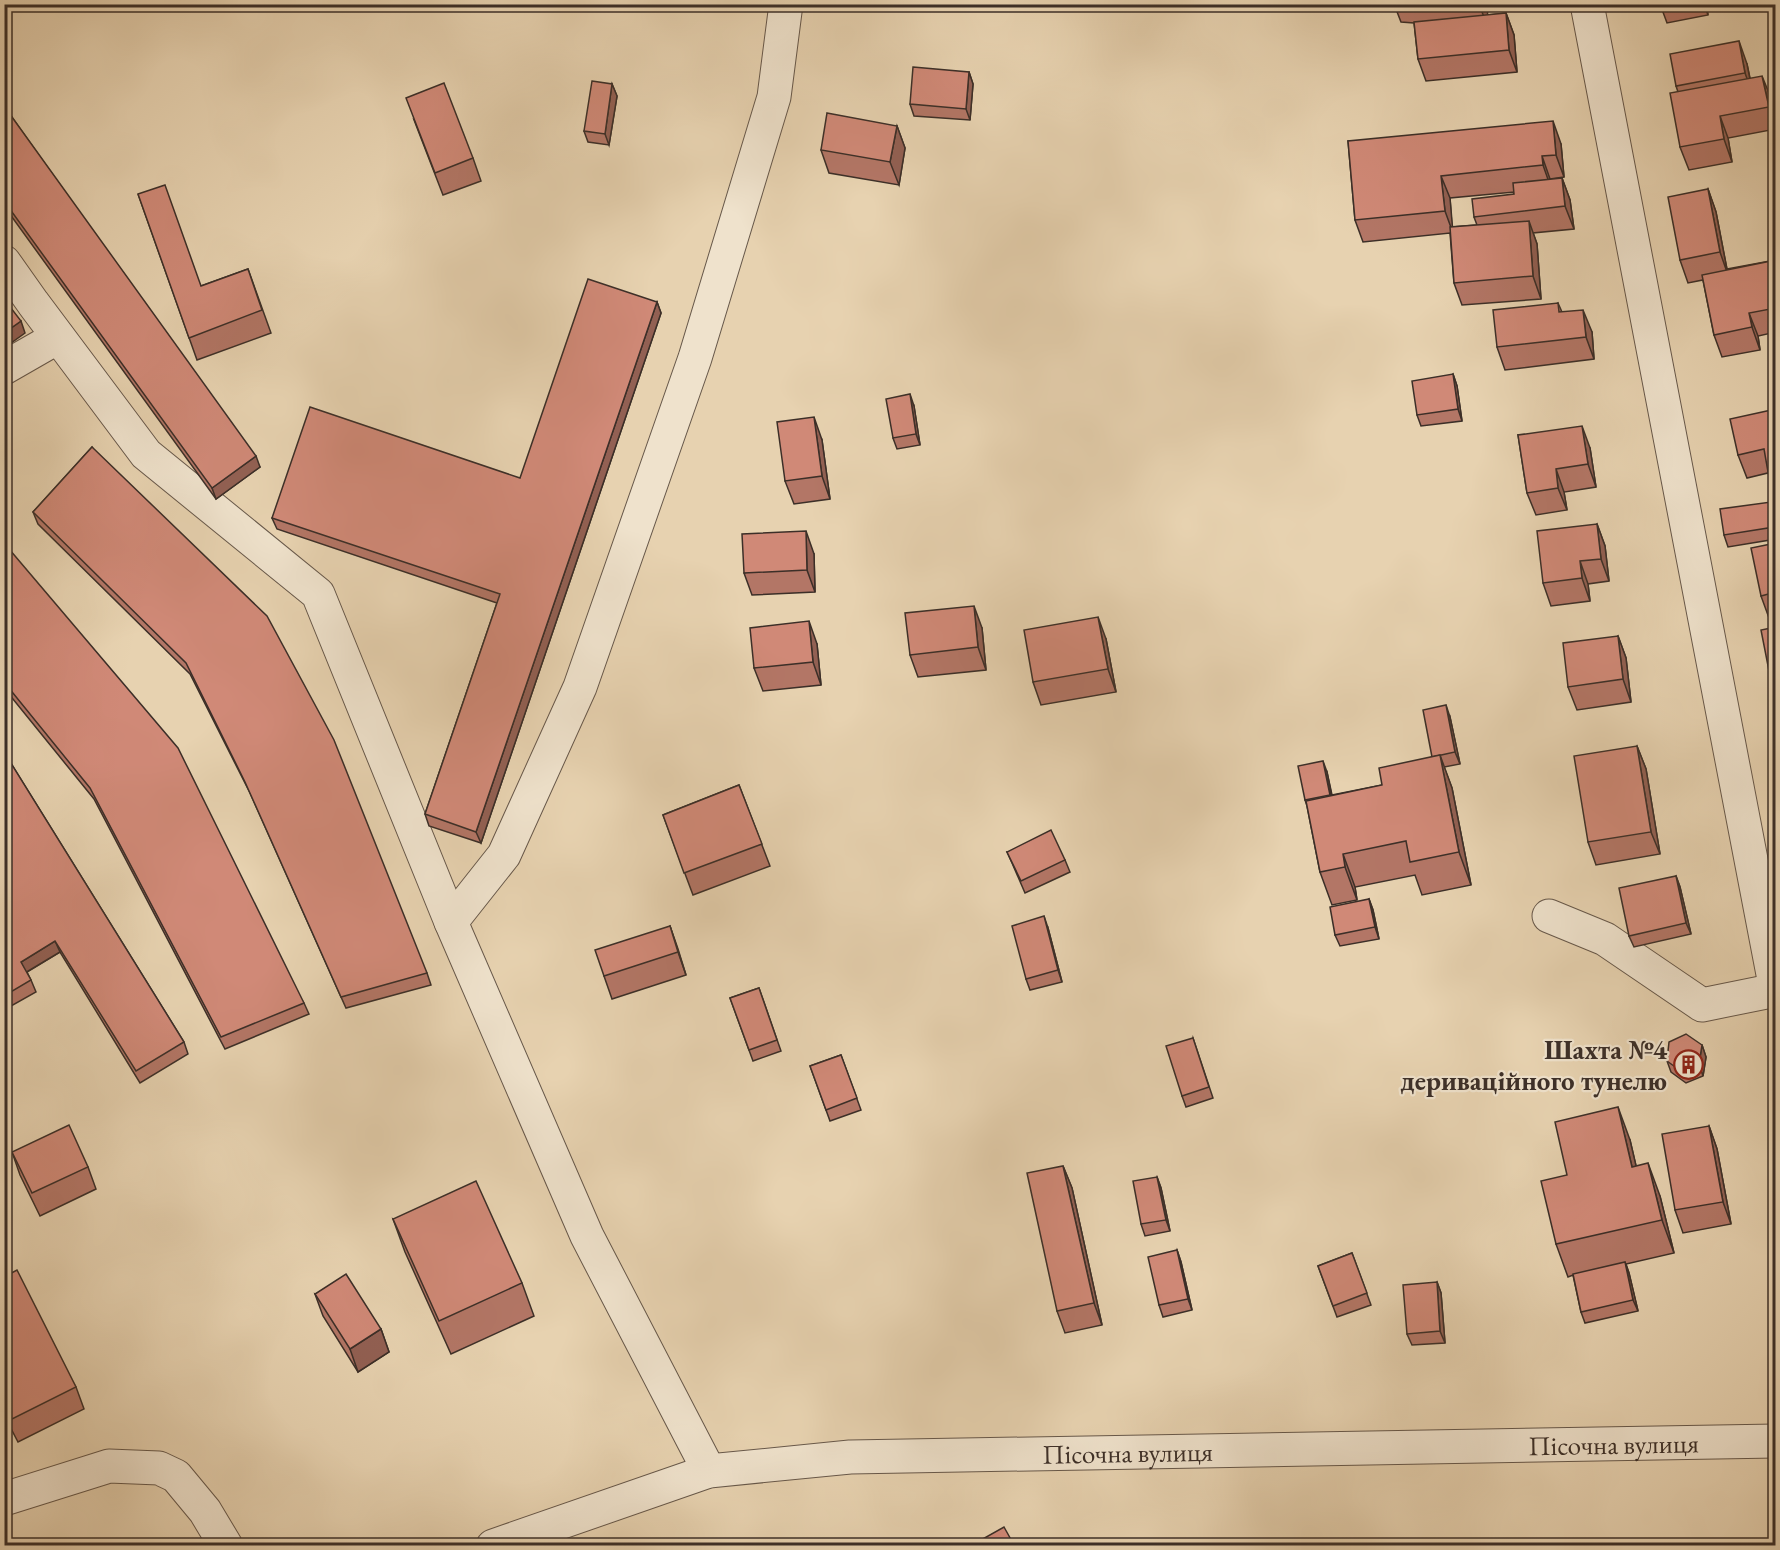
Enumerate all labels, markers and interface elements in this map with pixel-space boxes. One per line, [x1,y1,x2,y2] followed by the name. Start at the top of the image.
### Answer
[1400,1032,1668,1098] place label: Шахта №4 дериваційного тунелю
[1672,1049,1704,1081] building icon: Шахта №4 дериваційного тунелю
[1528,1425,1699,1463] street label: Пісочна вулиця
[1042,1433,1213,1471] street label: Пісочна вулиця

